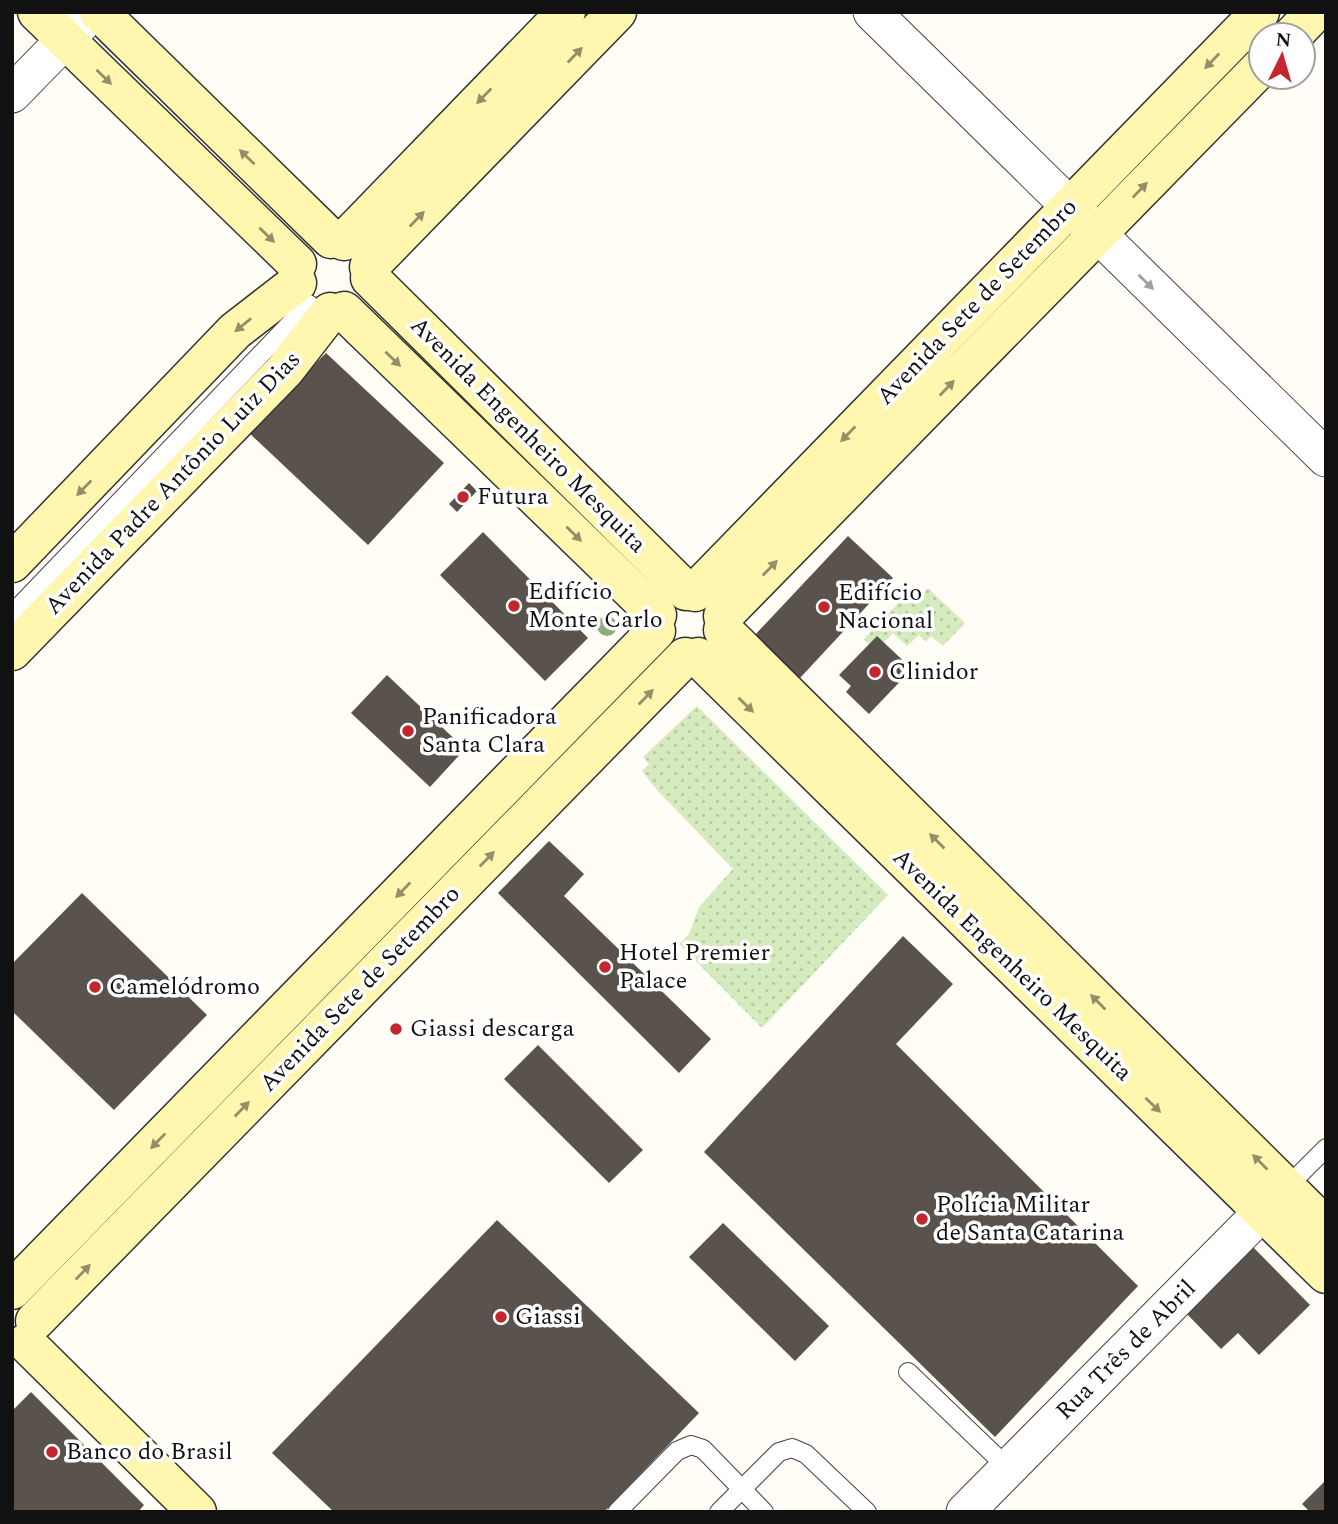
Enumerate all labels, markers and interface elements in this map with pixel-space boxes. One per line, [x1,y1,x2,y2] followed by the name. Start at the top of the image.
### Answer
[1247,21,1317,91] north arrow
[1274,25,1292,56] text: N
[567,47,584,64] one-way arrow
[1205,52,1221,69] one-way arrow
[95,68,112,85] one-way arrow
[475,88,492,105] one-way arrow
[240,149,256,166] one-way arrow
[1132,182,1149,199] one-way arrow
[868,190,1086,414] street label: Avenida Sete de Setembro
[408,210,425,227] one-way arrow
[259,226,276,243] one-way arrow
[1138,273,1155,290] one-way arrow
[401,308,655,562] street label: Avenida Engenheiro Mesquita
[234,318,252,332] one-way arrow
[37,343,309,623] street label: Avenida Padre Antônio Luiz Dias
[384,350,401,366] one-way arrow
[939,380,955,396] one-way arrow
[840,426,857,443] one-way arrow
[77,479,93,496] one-way arrow
[477,479,549,515] place label: Futura
[455,489,471,505] marker: Futura
[565,526,582,542] one-way arrow
[762,559,779,576] one-way arrow
[528,574,663,638] place label: Edifício Monte Carlo
[838,575,933,639] place label: Edifício Nacional
[506,598,522,614] marker: Edifício Monte Carlo
[816,599,832,615] marker: Edifício Nacional
[889,654,978,690] place label: Clinidor
[867,664,883,680] marker: Clinidor
[638,689,654,706] one-way arrow
[738,696,755,713] one-way arrow
[422,699,557,763] place label: Panificadora Santa Clara
[400,723,416,739] marker: Panificadora Santa Clara
[928,833,945,850] one-way arrow
[884,840,1140,1090] street label: Avenida Engenheiro Mesquita
[478,852,495,868] one-way arrow
[251,877,469,1101] street label: Avenida Sete de Setembro
[395,881,411,898] one-way arrow
[619,935,770,999] place label: Hotel Premier Palace
[597,959,613,975] marker: Hotel Premier Palace
[109,969,260,1005] place label: Camelódromo
[87,979,103,995] marker: Camelódromo
[1090,993,1107,1010] one-way arrow
[410,1011,575,1047] place label: Giassi descarga
[388,1021,404,1037] marker: Giassi descarga
[1145,1096,1162,1113] one-way arrow
[233,1102,250,1118] one-way arrow
[150,1132,167,1149] one-way arrow
[1252,1154,1269,1170] one-way arrow
[936,1187,1124,1251] place label: Polícia Militar de Santa Catarina
[914,1211,930,1227] marker: Polícia Militar de Santa Catarina
[74,1264,90,1281] one-way arrow
[1047,1271,1205,1429] street label: Rua Três de Abril
[515,1299,581,1335] place label: Giassi
[493,1309,509,1325] marker: Giassi
[66,1434,233,1470] place label: Banco do Brasil
[44,1444,60,1460] marker: Banco do Brasil

